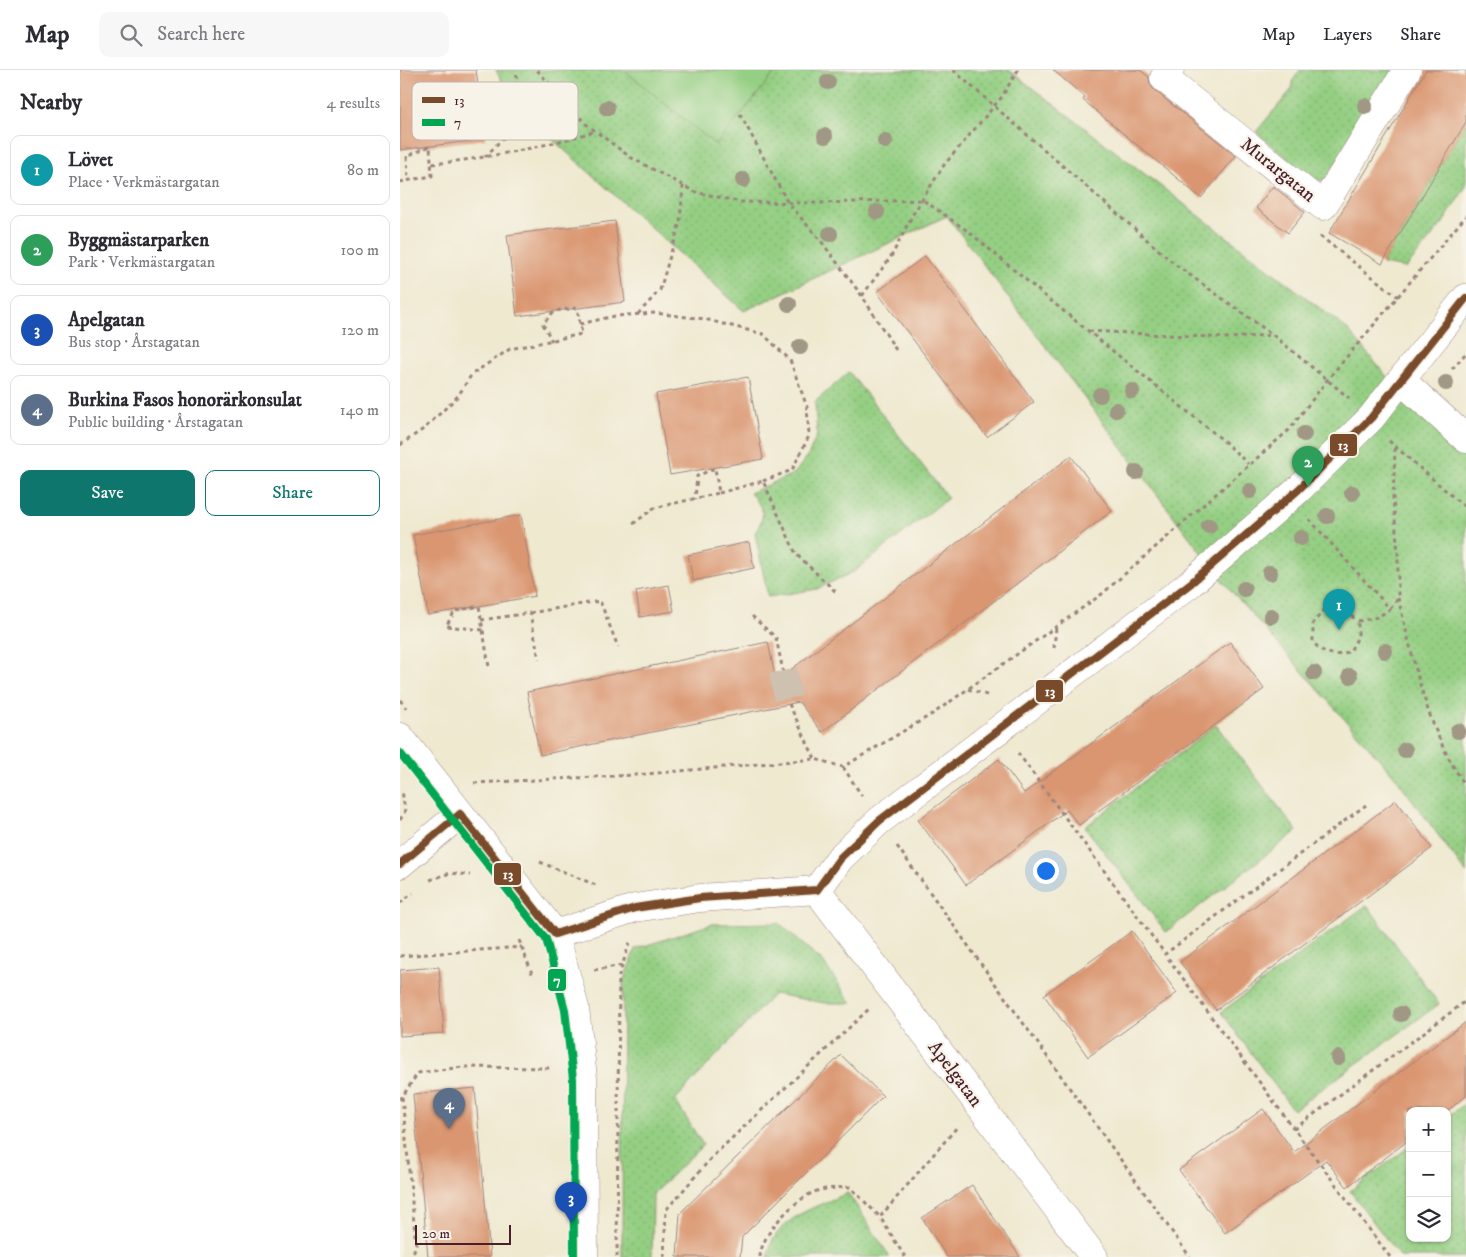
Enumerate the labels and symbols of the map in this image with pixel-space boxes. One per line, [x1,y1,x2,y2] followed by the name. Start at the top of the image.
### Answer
[412,82,578,140] legend
[454,92,464,110] text: 13
[454,114,461,132] text: 7
[1236,133,1320,207] street label: Murargatan
[1329,433,1358,457] line badge: 13
[1338,437,1348,455] text: 13
[1292,446,1324,487] pin: 2
[1323,589,1355,630] pin: 1
[1035,679,1064,703] line badge: 13
[1045,683,1055,701] text: 13
[1033,858,1059,884] your location
[493,862,522,886] line badge: 13
[503,866,513,884] text: 13
[547,968,567,992] line badge: 7
[553,972,561,990] text: 7
[923,1036,987,1112] street label: Apelgatan
[433,1088,465,1129] pin: 4
[555,1182,587,1223] pin: 3
[415,1222,511,1245] scale bar

